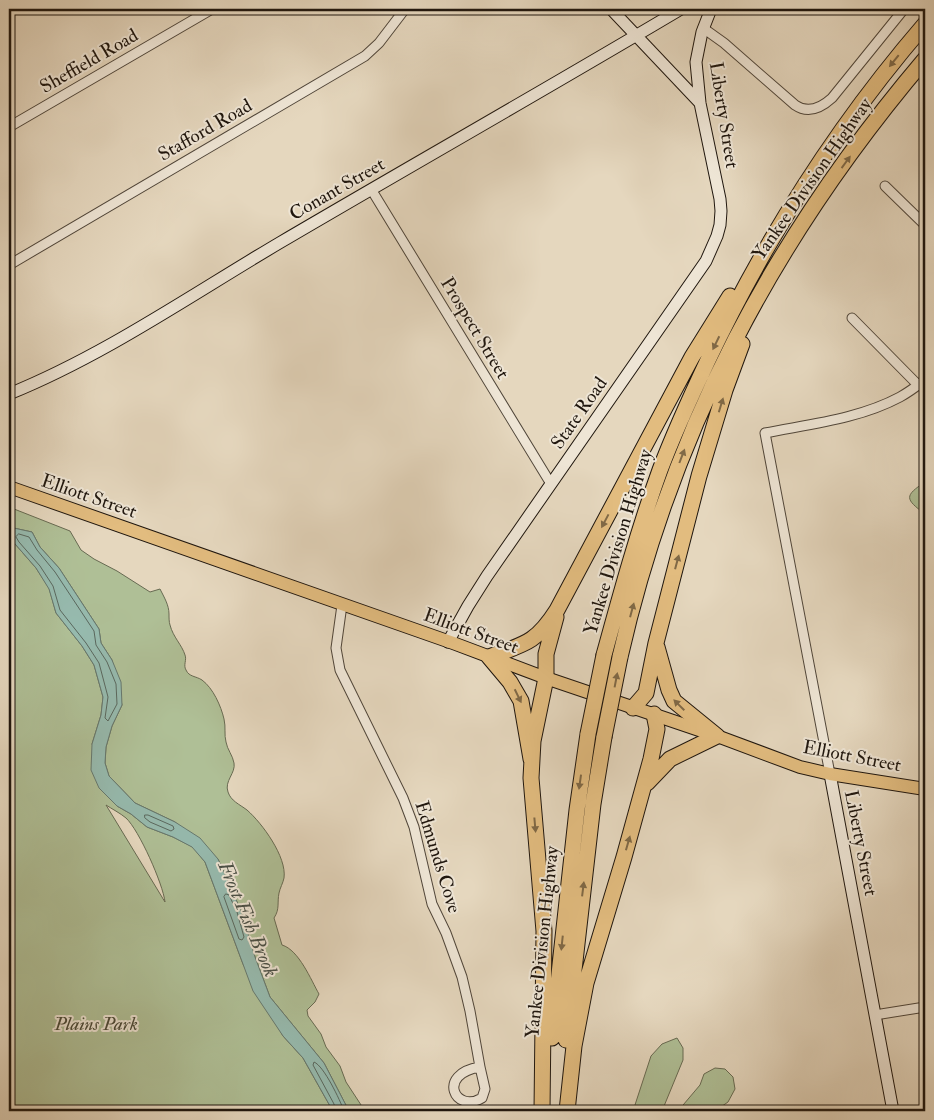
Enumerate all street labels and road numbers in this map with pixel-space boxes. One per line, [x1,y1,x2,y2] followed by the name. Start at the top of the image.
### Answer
[36,23,143,99] street label: Sheffield Road
[704,60,744,170] street label: Liberty Street
[154,93,257,167] street label: Stafford Road
[747,93,878,265] street label: Yankee Division Highway
[285,152,389,226] street label: Conant Street
[434,273,515,384] street label: Prospect Street
[546,372,613,454] street label: State Road
[578,446,658,638] street label: Yankee Division Highway
[38,468,140,524] street label: Elliott Street
[420,603,522,659] street label: Elliott Street
[801,735,903,777] street label: Elliott Street
[839,788,883,898] street label: Liberty Street
[410,798,466,916] street label: Edmunds Cove
[520,844,564,1039] street label: Yankee Division Highway

